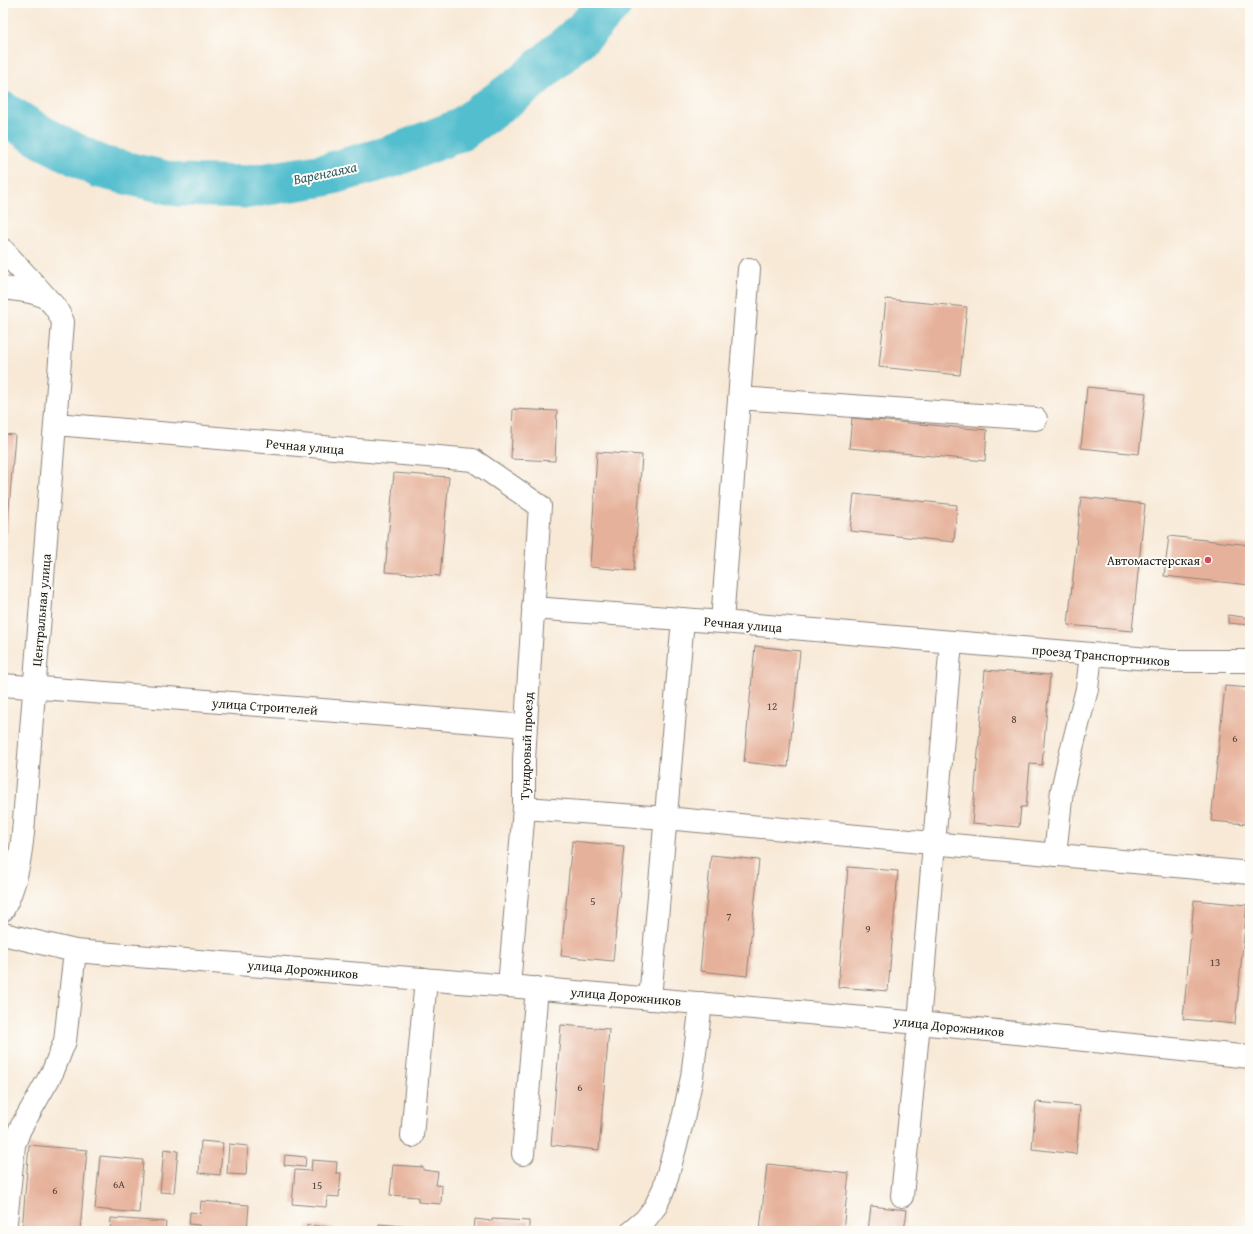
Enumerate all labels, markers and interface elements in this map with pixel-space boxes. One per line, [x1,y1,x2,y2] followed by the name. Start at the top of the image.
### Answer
[290,156,359,190] water label: Варенгаяха
[265,434,346,459] street label: Речная улица
[1107,551,1200,570] place label: Автомастерская
[27,552,56,667] street label: Центральная улица
[1203,555,1213,565] marker: Автомастерская
[703,612,784,637] street label: Речная улица
[1031,640,1171,671] street label: проезд Транспортников
[515,692,538,800] street label: Тундровый проезд
[210,693,319,720] street label: улица Строителей
[767,698,777,714] house number: 12
[1011,711,1017,727] house number: 8
[1232,730,1238,746] house number: 6
[590,893,596,909] house number: 5
[726,908,732,924] house number: 7
[865,921,871,937] house number: 9
[1210,954,1220,970] house number: 13
[246,955,359,984] street label: улица Дорожников
[569,982,682,1011] street label: улица Дорожников
[892,1011,1005,1042] street label: улица Дорожников
[577,1079,583,1095] house number: 6
[113,1176,125,1192] house number: 6А
[312,1177,322,1193] house number: 15
[52,1182,58,1198] house number: 6

